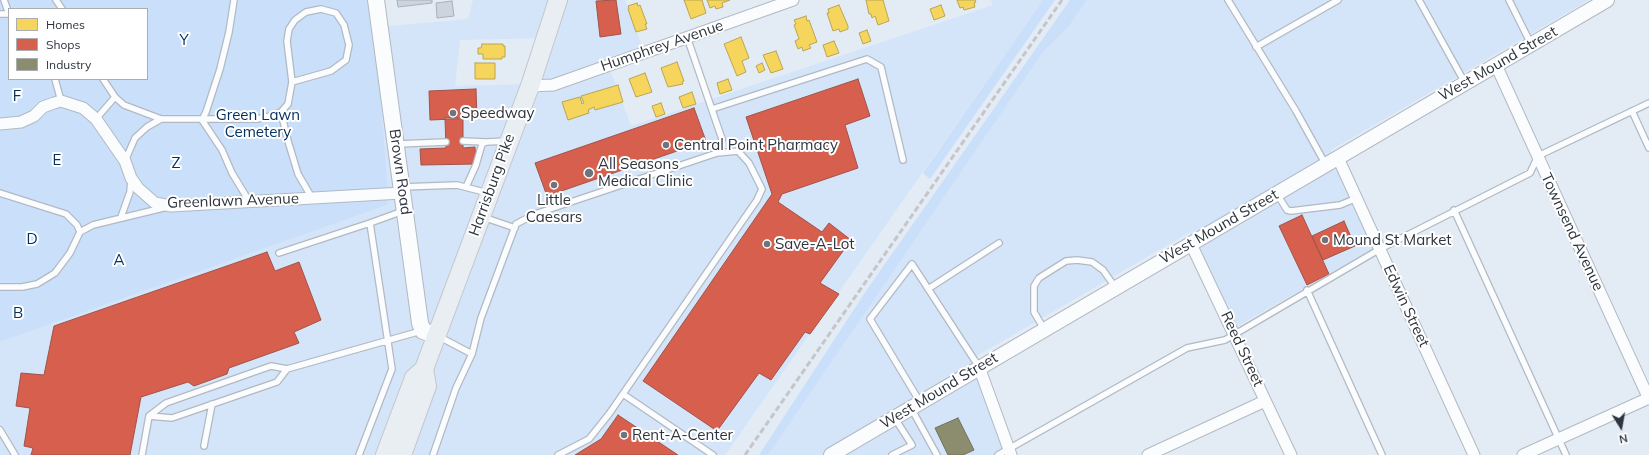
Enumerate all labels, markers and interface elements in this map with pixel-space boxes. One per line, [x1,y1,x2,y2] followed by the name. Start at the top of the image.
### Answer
[8,8,148,80] legend
[46,17,85,32] text: Homes
[598,17,726,75] street label: Humphrey Avenue
[1436,23,1560,105] street label: West Mound Street
[179,31,189,49] park label: Y
[46,37,81,52] text: Shops
[46,57,91,72] text: Industry
[13,87,21,105] park label: F
[461,104,534,122] place label: Speedway
[216,106,300,141] park label: Green Lawn Cemetery
[448,108,458,118] marker: Speedway
[385,128,415,216] street label: Brown Road
[465,131,519,239] street label: Harrisburg Pike
[674,136,838,154] place label: Central Point Pharmacy
[661,140,671,150] marker: Central Point Pharmacy
[53,151,61,169] park label: E
[172,154,180,172] park label: Z
[598,155,693,190] place label: All Seasons Medical Clinic
[583,167,595,179] marker: All Seasons Medical Clinic
[1537,170,1607,294] street label: Townsend Avenue
[549,180,559,190] marker: Little Caesars
[1157,186,1281,268] street label: West Mound Street
[167,190,299,212] street label: Greenlawn Avenue
[526,191,582,226] place label: Little Caesars
[26,230,38,248] park label: D
[1333,231,1452,249] place label: Mound St Market
[775,235,855,253] place label: Save-A-Lot
[1320,235,1330,245] marker: Mound St Market
[762,239,772,249] marker: Save-A-Lot
[113,251,125,269] park label: A
[1379,262,1433,350] street label: Edwin Street
[13,304,23,322] park label: B
[1217,309,1267,389] street label: Reed Street
[877,349,1001,433] street label: West Mound Street
[1601,407,1641,447] north arrow
[632,426,733,444] place label: Rent-A-Center
[619,430,629,440] marker: Rent-A-Center
[1618,431,1629,446] text: N

